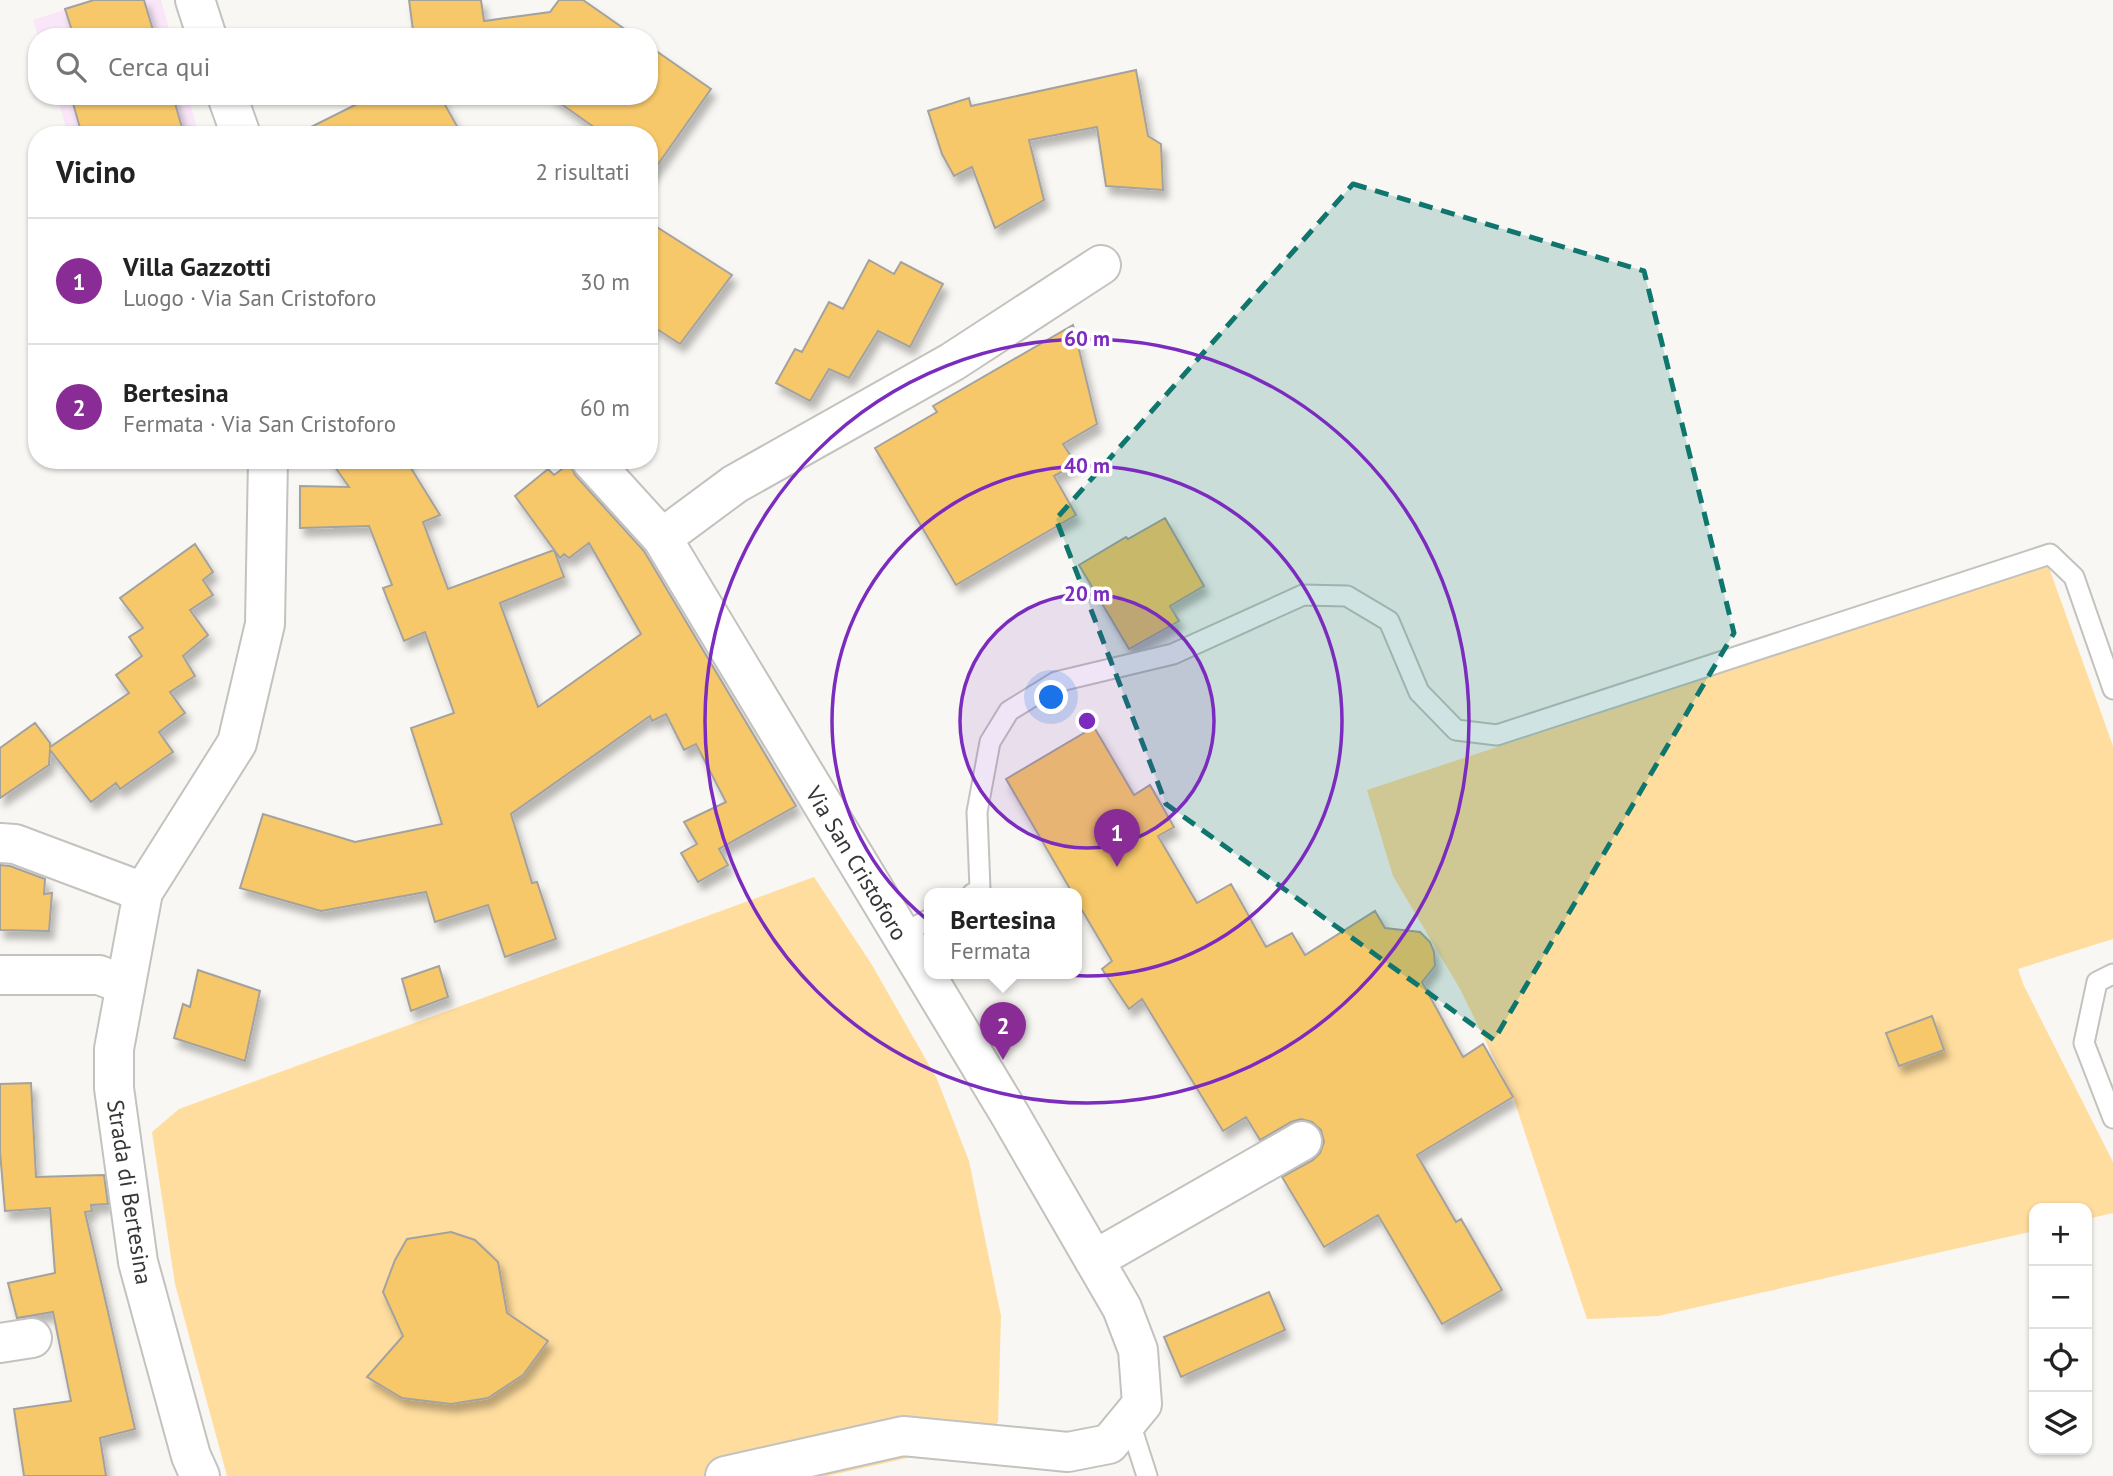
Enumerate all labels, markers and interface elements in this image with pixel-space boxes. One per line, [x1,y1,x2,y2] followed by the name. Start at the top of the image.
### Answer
[28,28,658,105] search box
[52,48,90,86] icon: search
[108,50,211,83] text: Cerca qui
[56,152,136,191] text: Vicino
[535,157,630,186] text: 2 risultati
[123,250,271,283] text: Villa Gazzotti
[72,267,86,296] text: 1
[580,267,630,296] text: 30 m
[123,283,376,312] text: Luogo · Via San Cristoforo
[1064,325,1110,352] text: 60 m
[123,376,229,409] text: Bertesina
[72,393,86,422] text: 2
[580,393,630,422] text: 60 m
[123,409,396,438] text: Fermata · Via San Cristoforo
[1064,452,1110,479] text: 40 m
[1064,580,1110,607] text: 20 m
[1034,680,1068,714] your location
[1075,709,1099,733] centre of rings
[799,780,914,945] street label: Via San Cristoforo
[1094,809,1140,867] pin: 1
[924,888,1082,979] popup
[950,903,1056,936] text: Bertesina
[950,936,1031,965] text: Fermata
[980,1002,1026,1060] pin: 2
[101,1098,159,1286] street label: Strada di Bertesina
[2029,1203,2092,1455] map controls
[2029,1203,2092,1266] button: +
[2029,1266,2092,1329] button: −
[2029,1329,2092,1392] button: locate
[2029,1392,2092,1455] button: layers

